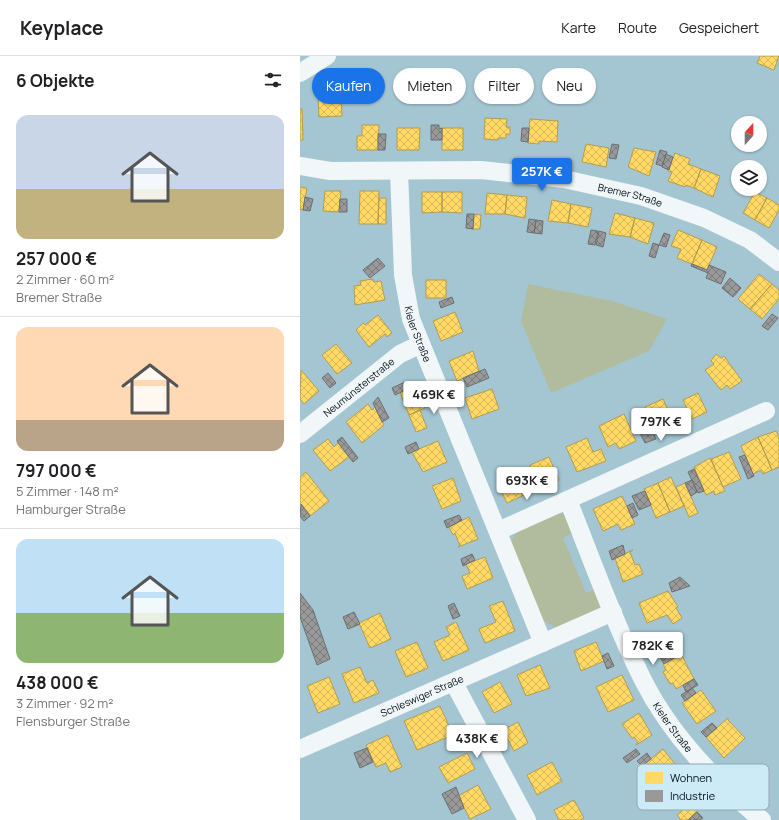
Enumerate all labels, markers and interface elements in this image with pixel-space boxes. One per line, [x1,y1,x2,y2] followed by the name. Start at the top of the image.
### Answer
[20,15,103,41] text: Keyplace
[561,18,596,37] text: Karte
[618,18,657,37] text: Route
[679,18,759,37] text: Gespeichert
[312,68,385,104] chip: Kaufen
[393,68,466,104] chip: Mieten
[474,68,534,104] chip: Filter
[542,68,596,104] chip: Neu
[16,69,95,92] text: 6 Objekte
[262,69,284,91] icon: filters
[731,116,767,152] north arrow
[731,116,767,196] map controls
[114,141,186,213] icon: home
[509,158,575,192] pin: 257K €
[731,160,767,196] button: layers
[521,162,563,180] text: 257K €
[597,180,665,210] street label: Bremer Straße
[16,247,97,270] text: 257 000 €
[16,270,114,288] text: 2 Zimmer · 60 m²
[16,288,102,306] text: Bremer Straße
[402,305,435,364] street label: Kieler Straße
[114,353,186,425] icon: home
[320,354,397,420] street label: Neumünsterstraße
[401,381,467,415] pin: 469K €
[412,385,456,403] text: 469K €
[628,408,694,442] pin: 797K €
[640,412,682,430] text: 797K €
[16,459,97,482] text: 797 000 €
[494,467,560,501] pin: 693K €
[505,471,549,489] text: 693K €
[16,482,119,500] text: 5 Zimmer · 148 m²
[16,500,126,518] text: Hamburger Straße
[114,565,186,637] icon: home
[620,632,686,666] pin: 782K €
[632,636,674,654] text: 782K €
[16,671,99,694] text: 438 000 €
[378,671,466,720] street label: Schleswiger Straße
[16,694,114,712] text: 3 Zimmer · 92 m²
[650,699,696,755] street label: Kieler Straße
[16,712,130,730] text: Flensburger Straße
[444,725,510,759] pin: 438K €
[455,729,499,747] text: 438K €
[637,764,769,810] legend
[670,770,712,785] text: Wohnen
[670,788,716,803] text: Industrie

